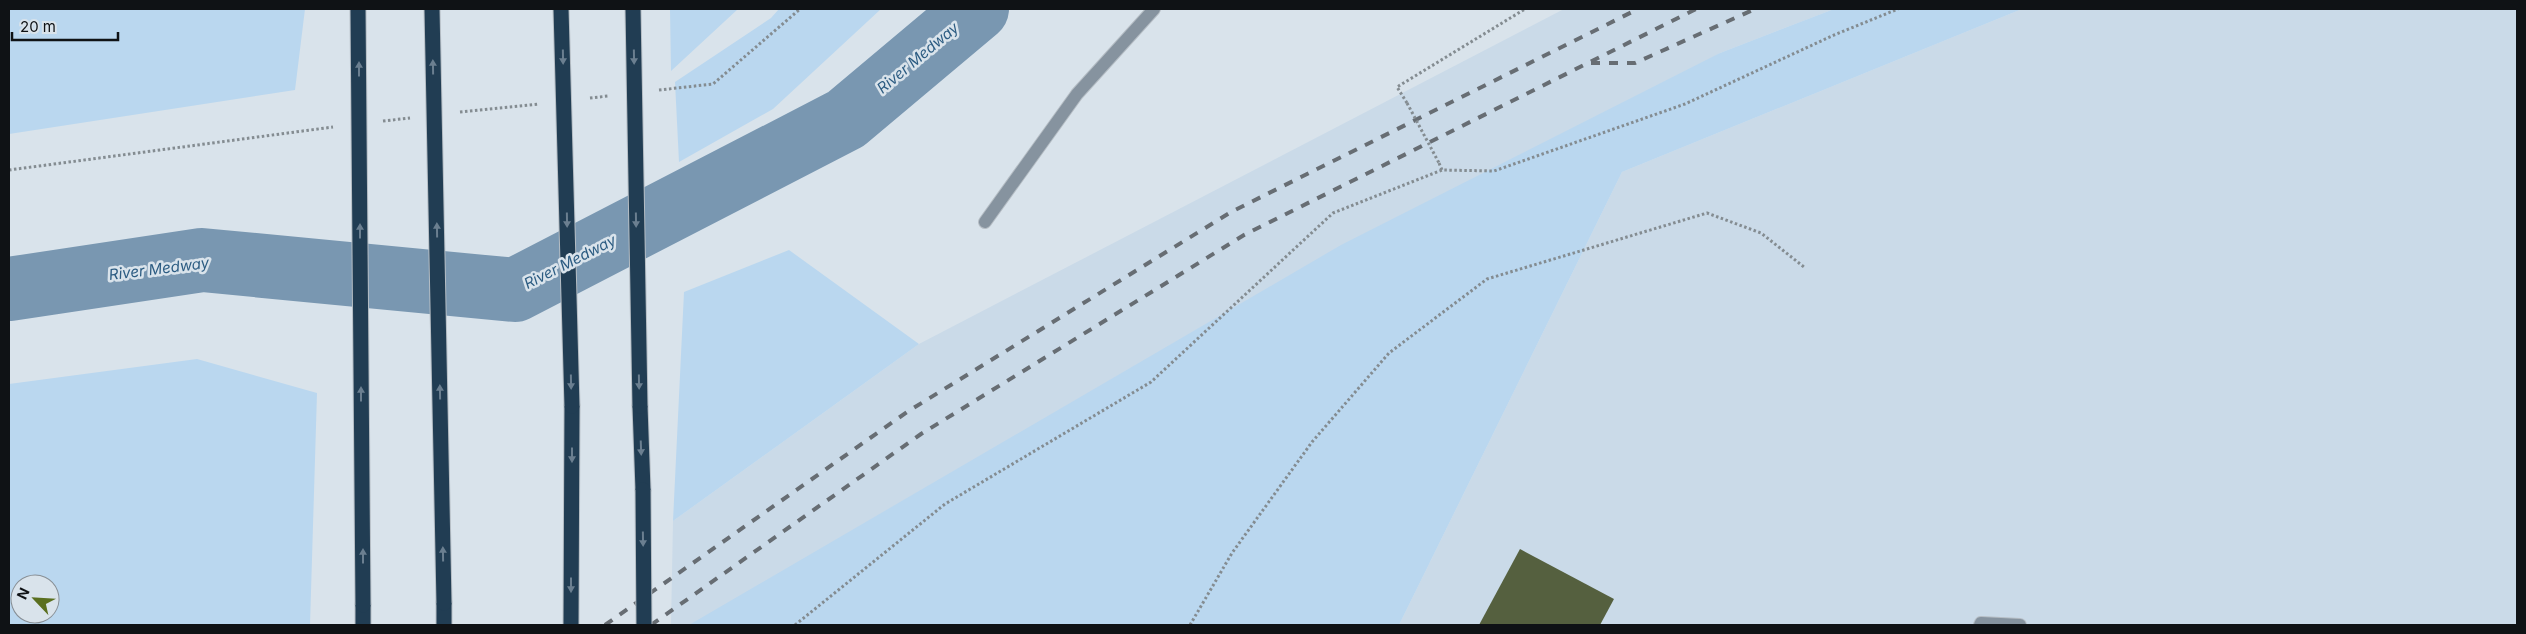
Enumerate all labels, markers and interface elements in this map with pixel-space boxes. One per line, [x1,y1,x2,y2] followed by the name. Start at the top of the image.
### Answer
[12,10,119,42] scale bar
[20,17,56,36] text: 20 m
[873,18,963,97] water label: River Medway
[559,50,567,66] one-way arrow
[630,50,638,66] one-way arrow
[429,59,437,75] one-way arrow
[355,61,363,77] one-way arrow
[563,212,571,228] one-way arrow
[633,212,641,228] one-way arrow
[433,221,441,237] one-way arrow
[356,223,364,239] one-way arrow
[521,230,619,293] water label: River Medway
[108,253,211,284] water label: River Medway
[567,375,575,391] one-way arrow
[635,375,643,391] one-way arrow
[436,384,444,400] one-way arrow
[357,386,365,402] one-way arrow
[637,440,645,456] one-way arrow
[568,447,576,463] one-way arrow
[639,531,647,547] one-way arrow
[439,546,447,562] one-way arrow
[359,548,367,564] one-way arrow
[10,574,60,624] north arrow
[567,577,575,593] one-way arrow
[13,585,33,602] text: N

